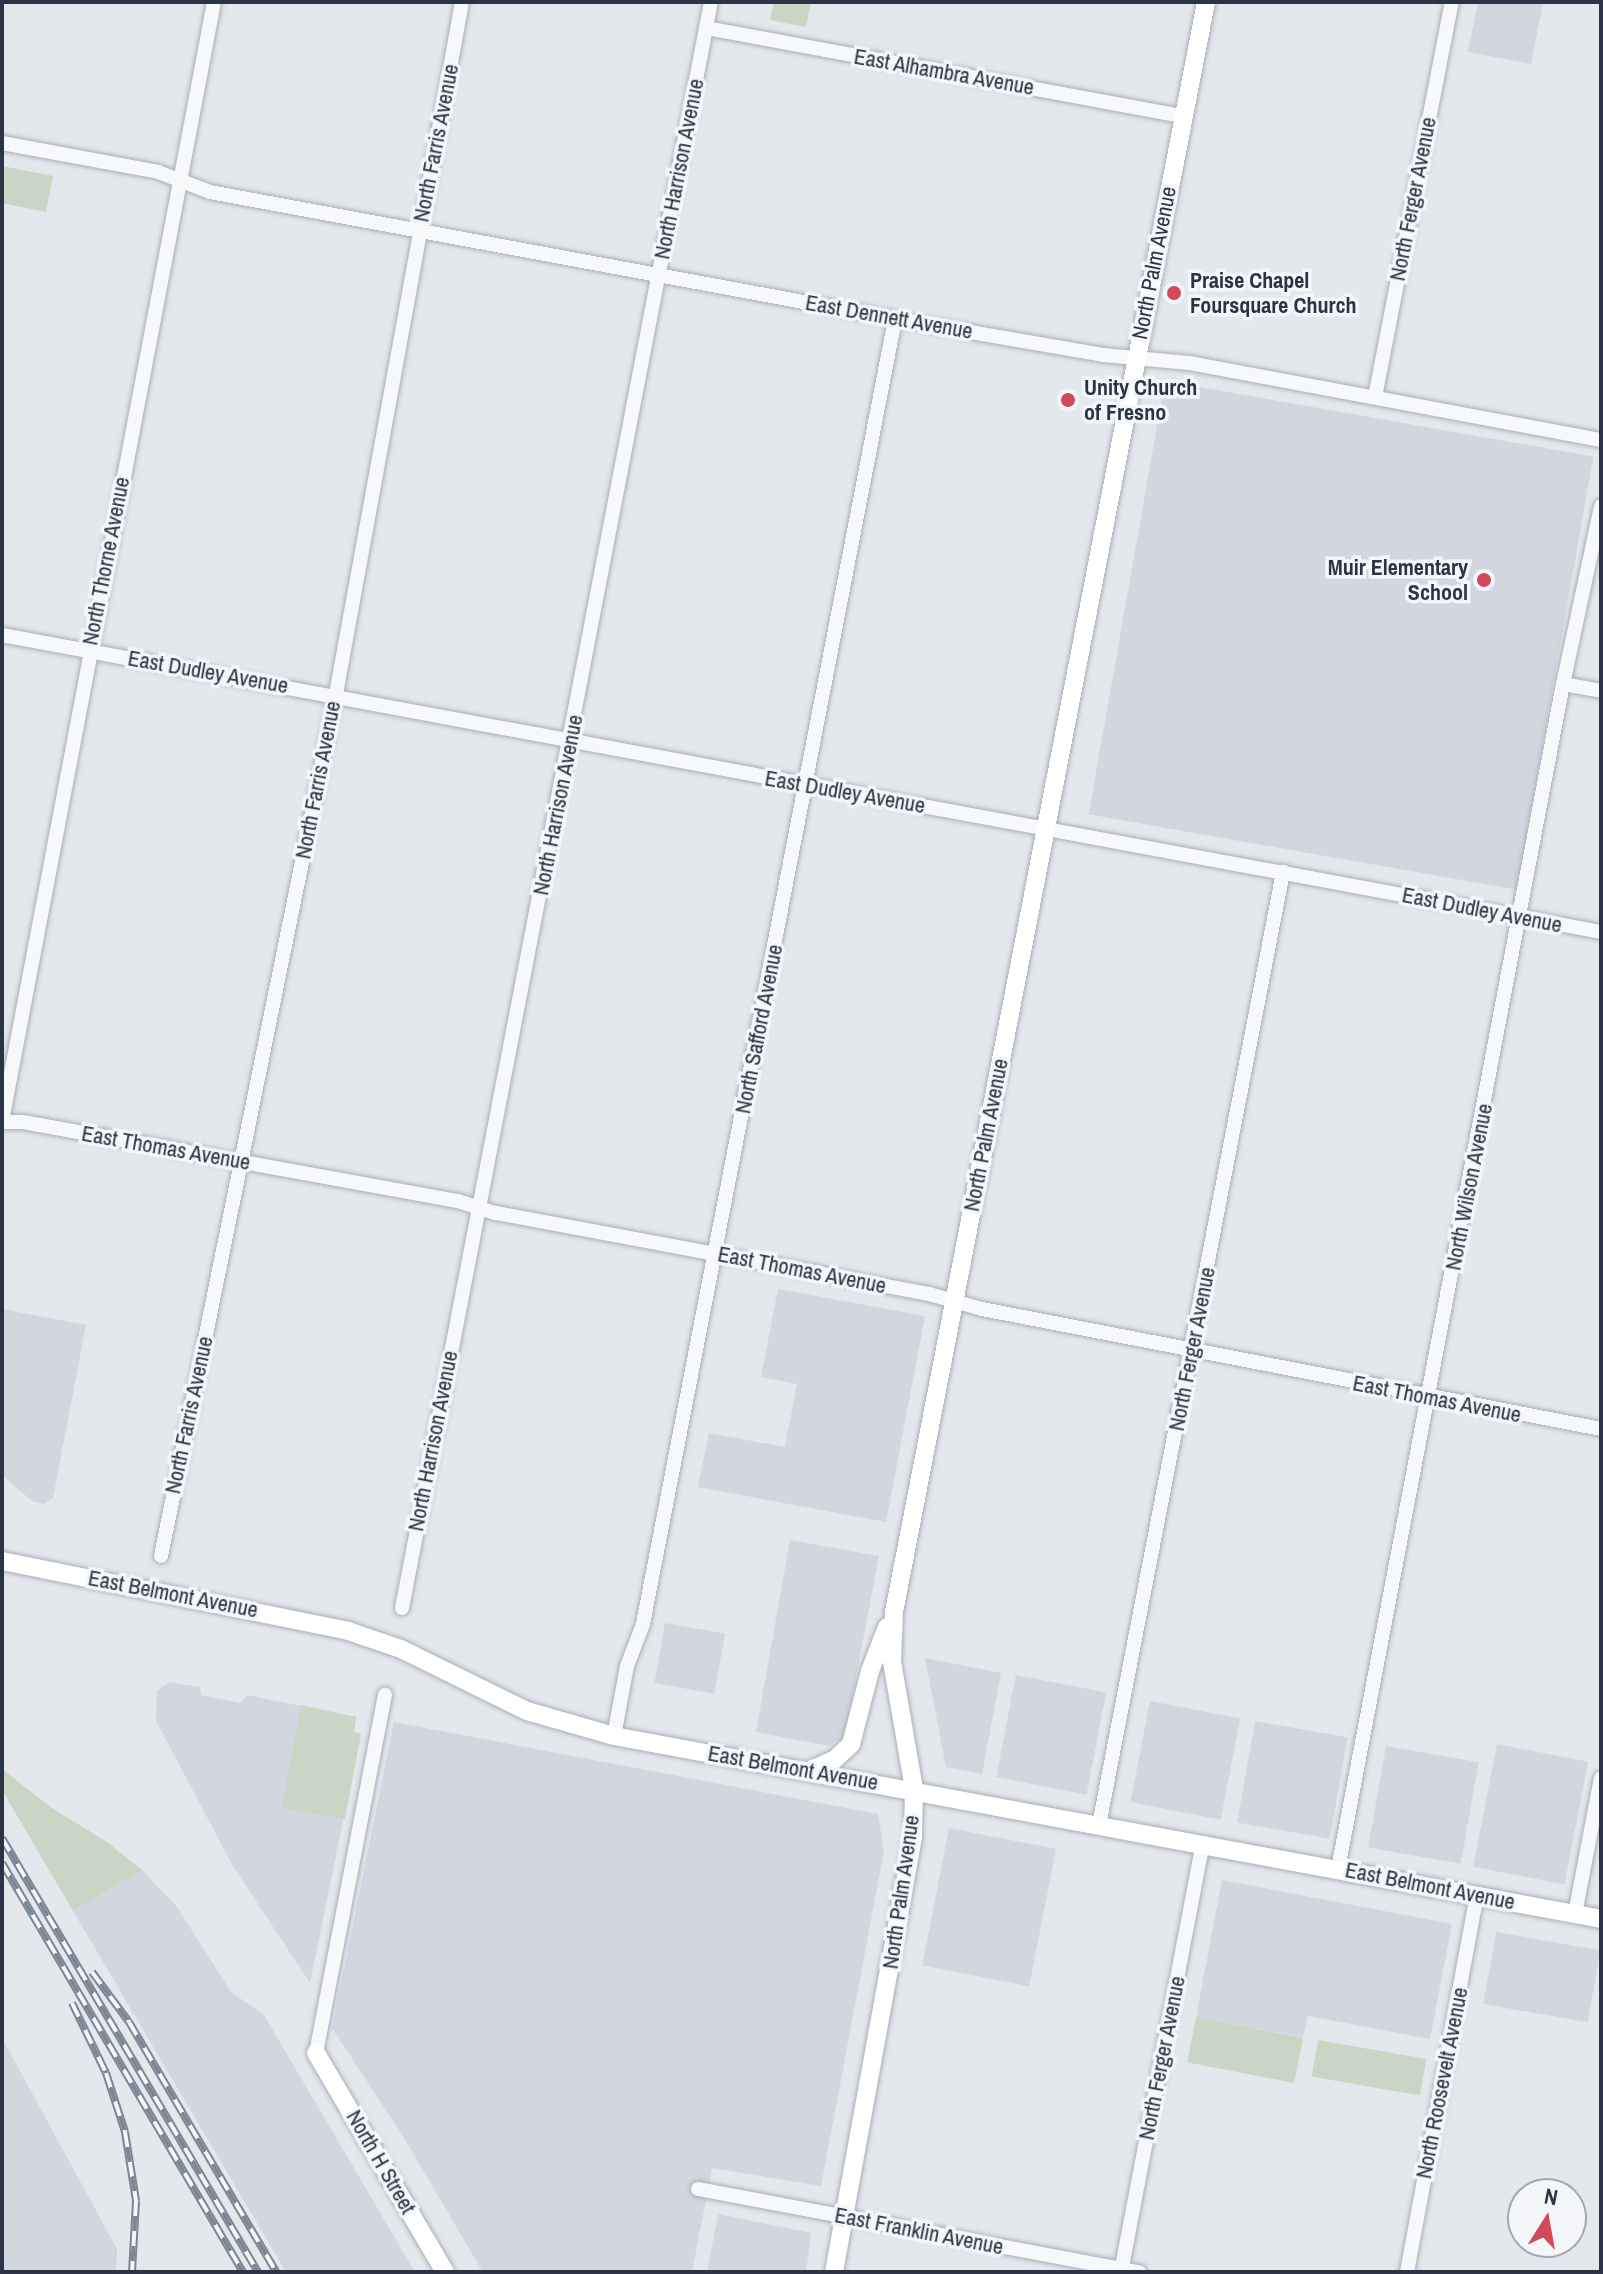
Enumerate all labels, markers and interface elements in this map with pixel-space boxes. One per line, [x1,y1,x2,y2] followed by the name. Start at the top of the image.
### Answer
[851,43,1037,101] street label: East Alhambra Avenue
[408,61,464,225] street label: North Farris Avenue
[648,76,710,262] street label: North Harrison Avenue
[1384,114,1442,284] street label: North Ferger Avenue
[1126,184,1182,342] street label: North Palm Avenue
[1190,267,1357,318] place label: Praise Chapel Foursquare Church
[1165,284,1183,302] marker: Praise Chapel Foursquare Church
[803,289,975,345] street label: East Dennett Avenue
[1084,374,1197,426] place label: Unity Church of Fresno
[1059,391,1077,409] marker: Unity Church of Fresno
[77,474,135,648] street label: North Thorne Avenue
[1328,554,1468,606] place label: Muir Elementary School
[1475,571,1493,589] marker: Muir Elementary School
[125,645,291,699] street label: East Dudley Avenue
[290,698,346,862] street label: North Farris Avenue
[527,712,589,898] street label: North Harrison Avenue
[762,765,928,819] street label: East Dudley Avenue
[1399,881,1565,939] street label: East Dudley Avenue
[730,942,788,1116] street label: North Safford Avenue
[958,1056,1014,1214] street label: North Palm Avenue
[1440,1101,1498,1273] street label: North Wilson Avenue
[79,1120,253,1176] street label: East Thomas Avenue
[715,1241,889,1299] street label: East Thomas Avenue
[1163,1264,1221,1434] street label: North Ferger Avenue
[159,1333,219,1497] street label: North Farris Avenue
[402,1348,464,1534] street label: North Harrison Avenue
[1350,1370,1524,1428] street label: East Thomas Avenue
[85,1565,261,1623] street label: East Belmont Avenue
[705,1740,881,1796] street label: East Belmont Avenue
[877,1813,925,1971] street label: North Palm Avenue
[1342,1857,1518,1915] street label: East Belmont Avenue
[1133,1973,1191,2143] street label: North Ferger Avenue
[1410,1985,1474,2181] street label: North Roosevelt Avenue
[341,2105,421,2219] street label: North H Street
[1507,2178,1587,2258] north arrow
[1542,2180,1560,2212] text: N
[832,2202,1006,2260] street label: East Franklin Avenue

